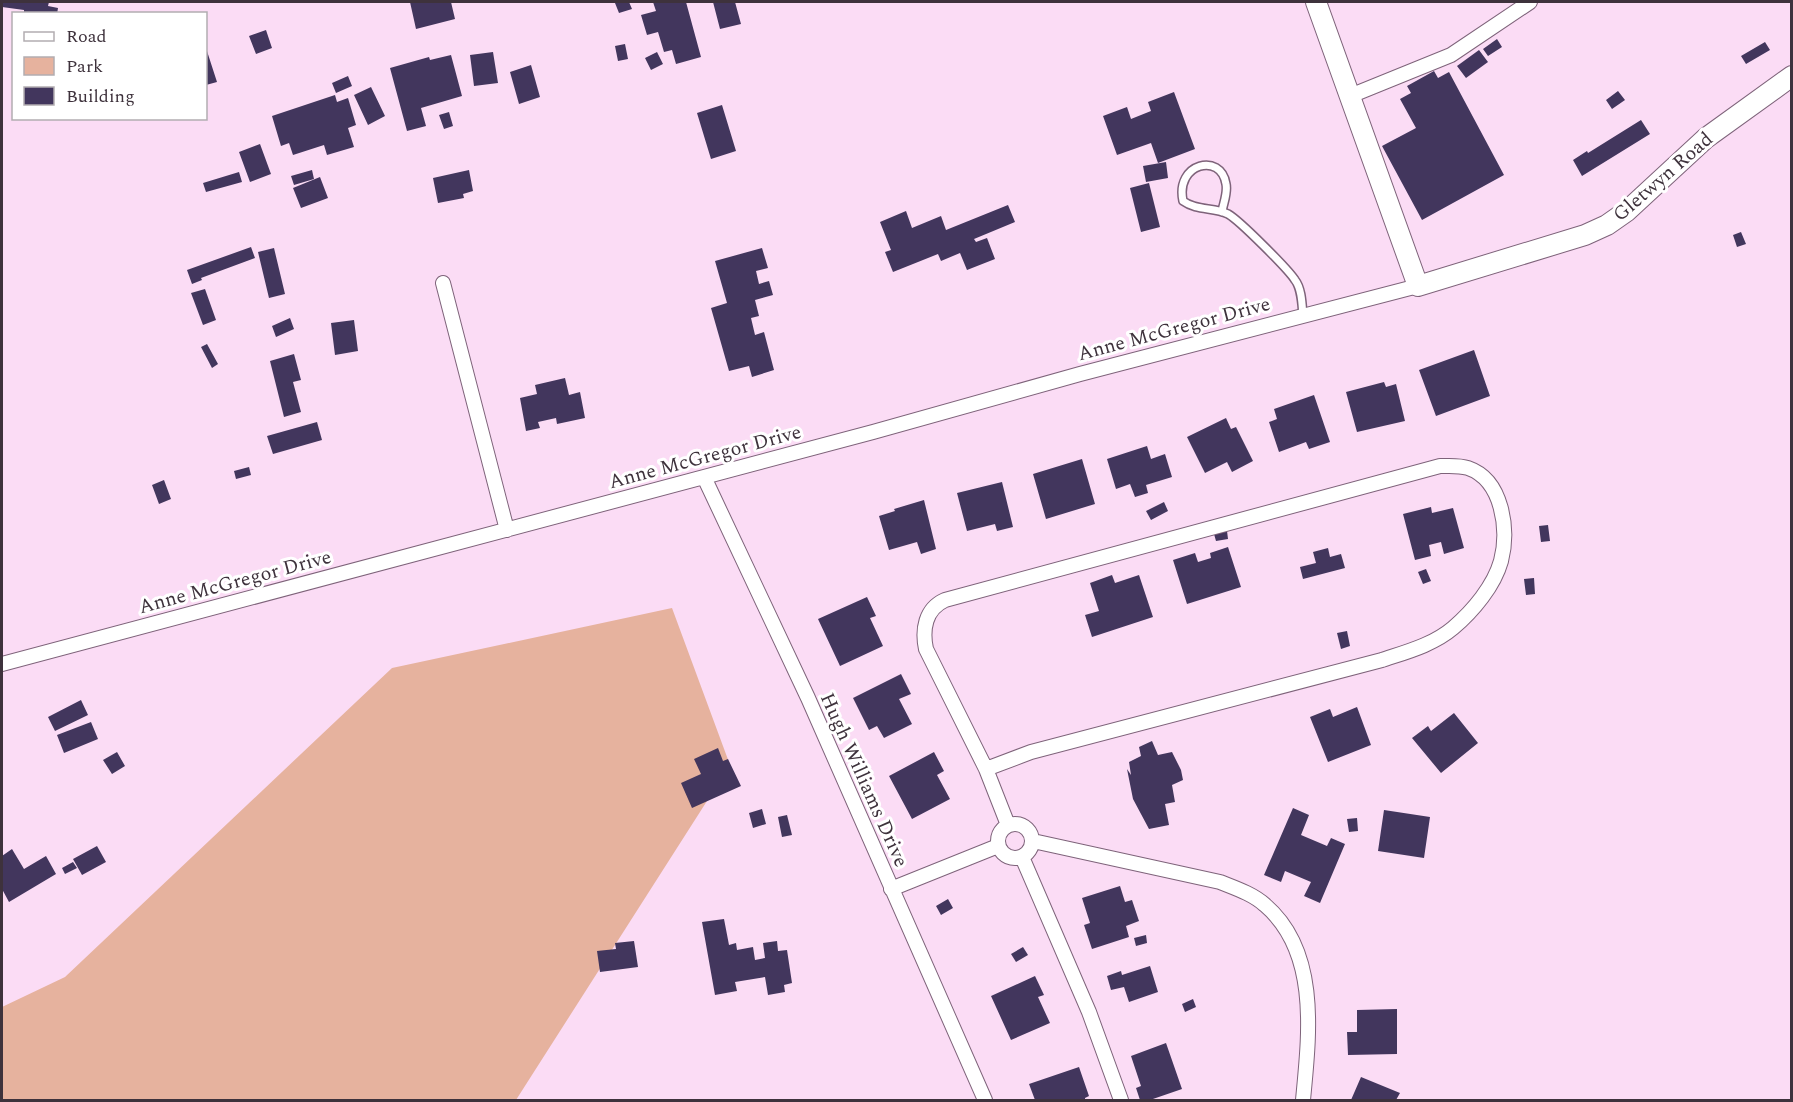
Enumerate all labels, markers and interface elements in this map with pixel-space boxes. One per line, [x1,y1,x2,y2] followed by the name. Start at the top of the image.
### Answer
[12,12,207,120] legend
[66,23,107,50] text: Road
[66,53,103,80] text: Park
[66,83,135,110] text: Building
[1606,125,1720,229] street label: Gletwyn Road
[1074,289,1274,369] street label: Anne McGregor Drive
[605,417,805,497] street label: Anne McGregor Drive
[135,542,335,622] street label: Anne McGregor Drive
[812,688,916,872] street label: Hugh Williams Drive

